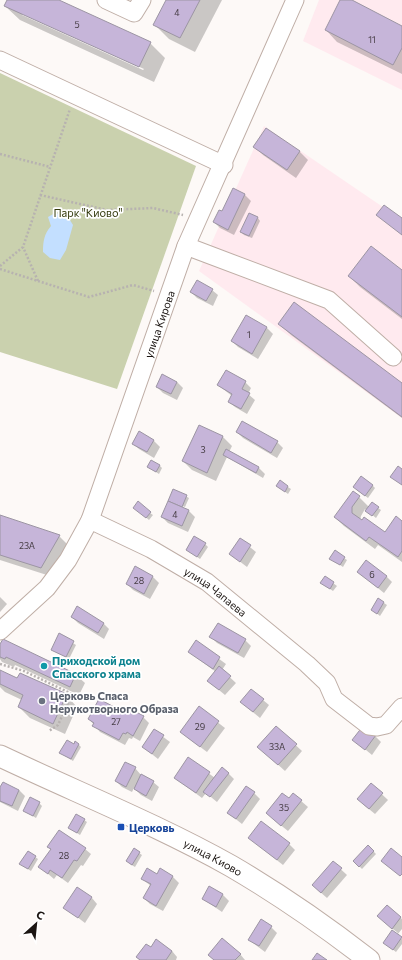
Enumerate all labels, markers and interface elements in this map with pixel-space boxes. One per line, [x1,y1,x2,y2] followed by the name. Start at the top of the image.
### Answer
[174,7,180,18] house number: 4
[74,19,80,30] house number: 5
[368,34,376,45] house number: 11
[53,206,123,219] park label: Парк "Киово"
[141,289,176,359] street label: улица Кирова
[247,329,251,340] house number: 1
[200,444,206,455] house number: 3
[172,509,178,520] house number: 4
[19,540,35,551] house number: 23А
[182,564,250,619] street label: улица Чапаева
[369,569,375,580] house number: 6
[134,575,144,586] house number: 28
[52,654,141,680] place label: Приходской дом Спасского храма
[39,661,49,671] marker: Приходской дом Спасского храма
[50,689,179,715] place label: Церковь Спаса Нерукотворного Образа
[37,696,47,706] marker: Церковь Спаса Нерукотворного Образа
[111,716,121,727] house number: 27
[195,721,205,732] house number: 29
[269,741,285,752] house number: 33А
[279,802,289,813] house number: 35
[129,821,174,834] place label: Церковь
[116,822,126,832] marker: Церковь
[182,836,245,878] street label: улица Киово
[59,850,69,861] house number: 28
[16,904,56,944] north arrow
[34,907,47,922] text: С

